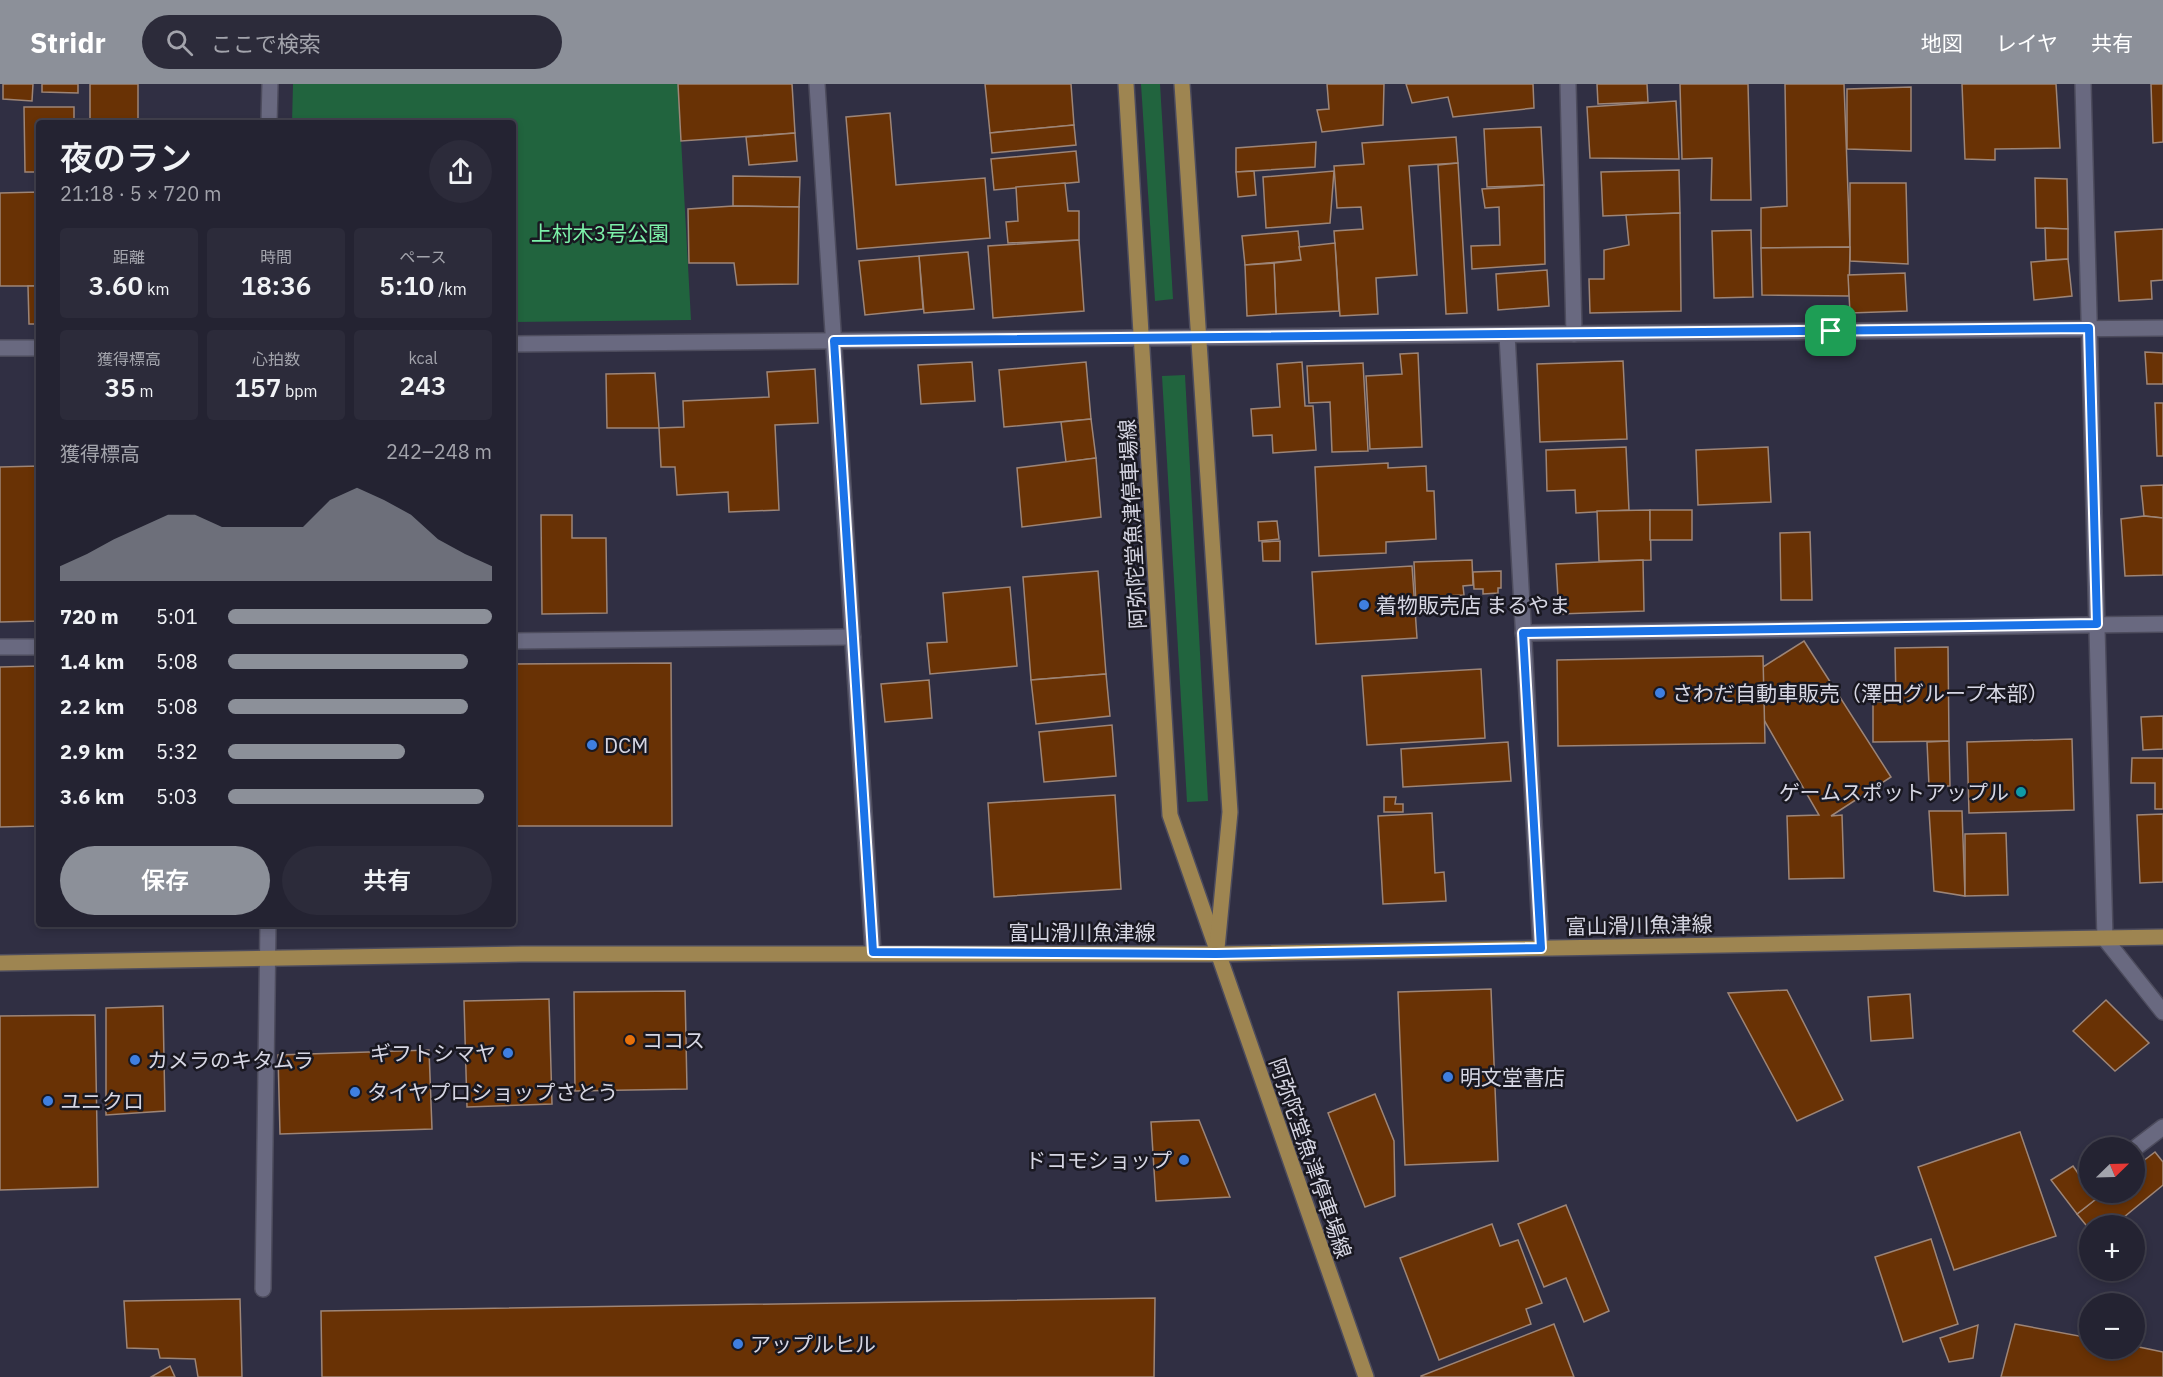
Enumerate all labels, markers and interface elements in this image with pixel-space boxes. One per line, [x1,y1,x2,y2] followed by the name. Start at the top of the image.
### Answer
[142,15,562,69] search box
[30,24,106,61] text: Stridr
[163,26,196,59] icon: search
[211,29,321,58] text: ここで検索
[1921,29,1963,57] text: 地図
[1996,29,2058,57] text: レイヤ
[2091,29,2133,57] text: 共有
[60,136,192,179] text: 夜のラン
[429,140,492,203] button: share
[60,180,221,207] text: 21:18 · 5 × 720 m
[531,219,669,247] park label: 上村木3号公園
[113,247,145,267] text: 距離
[260,247,292,267] text: 時間
[399,247,447,267] text: ペース
[89,268,143,302] text: 3.60
[241,268,311,302] text: 18:36
[379,268,434,302] text: 5:10
[143,279,169,299] text: km
[434,279,467,299] text: /km
[1805,305,1856,356] pin
[1814,314,1847,347] icon: arrive
[408,348,438,368] text: kcal
[97,349,161,369] text: 獲得標高
[252,349,300,369] text: 心拍数
[400,368,446,402] text: 243
[105,370,136,404] text: 35
[234,370,281,404] text: 157
[136,381,153,401] text: m
[281,381,318,401] text: bpm
[1113,418,1151,630] street label: 阿弥陀堂魚津停車場線
[386,438,492,465] text: 242–248 m
[60,440,140,467] text: 獲得標高
[1376,591,1570,619] place label: 着物販売店 まるやま
[1357,598,1371,612] marker: 着物販売店 まるやま
[60,603,119,630] text: 720 m
[156,603,198,630] text: 5:01
[60,648,124,675] text: 1.4 km
[156,648,198,675] text: 5:08
[1672,679,2049,707] place label: さわだ自動車販売（澤田グループ本部）
[1653,686,1667,700] marker: さわだ自動車販売（澤田グループ本部）
[60,693,124,720] text: 2.2 km
[156,693,198,720] text: 5:08
[604,731,648,759] place label: DCM
[60,738,124,765] text: 2.9 km
[156,738,198,765] text: 5:32
[585,738,599,752] marker: DCM
[1779,778,2009,806] place label: ゲームスポットアップル
[60,783,124,810] text: 3.6 km
[156,783,198,810] text: 5:03
[2014,785,2028,799] marker: ゲームスポットアップル
[60,846,270,915] button: 保存
[282,846,492,915] button: 共有
[1565,910,1713,940] street label: 富山滑川魚津線
[1009,918,1156,946] street label: 富山滑川魚津線
[642,1026,705,1054] place label: ココス
[623,1033,637,1047] marker: ココス
[370,1039,496,1067] place label: ギフトシマヤ
[147,1046,314,1074] place label: カメラのキタムラ
[501,1046,515,1060] marker: ギフトシマヤ
[128,1053,142,1067] marker: カメラのキタムラ
[1264,1054,1358,1262] street label: 阿弥陀堂魚津停車場線
[1460,1063,1565,1091] place label: 明文堂書店
[1441,1070,1455,1084] marker: 明文堂書店
[367,1078,618,1106] place label: タイヤプロショップさとう
[348,1085,362,1099] marker: タイヤプロショップさとう
[60,1087,144,1115] place label: ユニクロ
[41,1094,55,1108] marker: ユニクロ
[2079,1137,2145,1203] north arrow
[2079,1137,2145,1359] map controls
[1025,1146,1172,1174] place label: ドコモショップ
[1177,1153,1191,1167] marker: ドコモショップ
[2079,1215,2145,1281] button: +
[2079,1293,2145,1359] button: −
[750,1330,876,1358] place label: アップルヒル
[731,1337,745,1351] marker: アップルヒル

